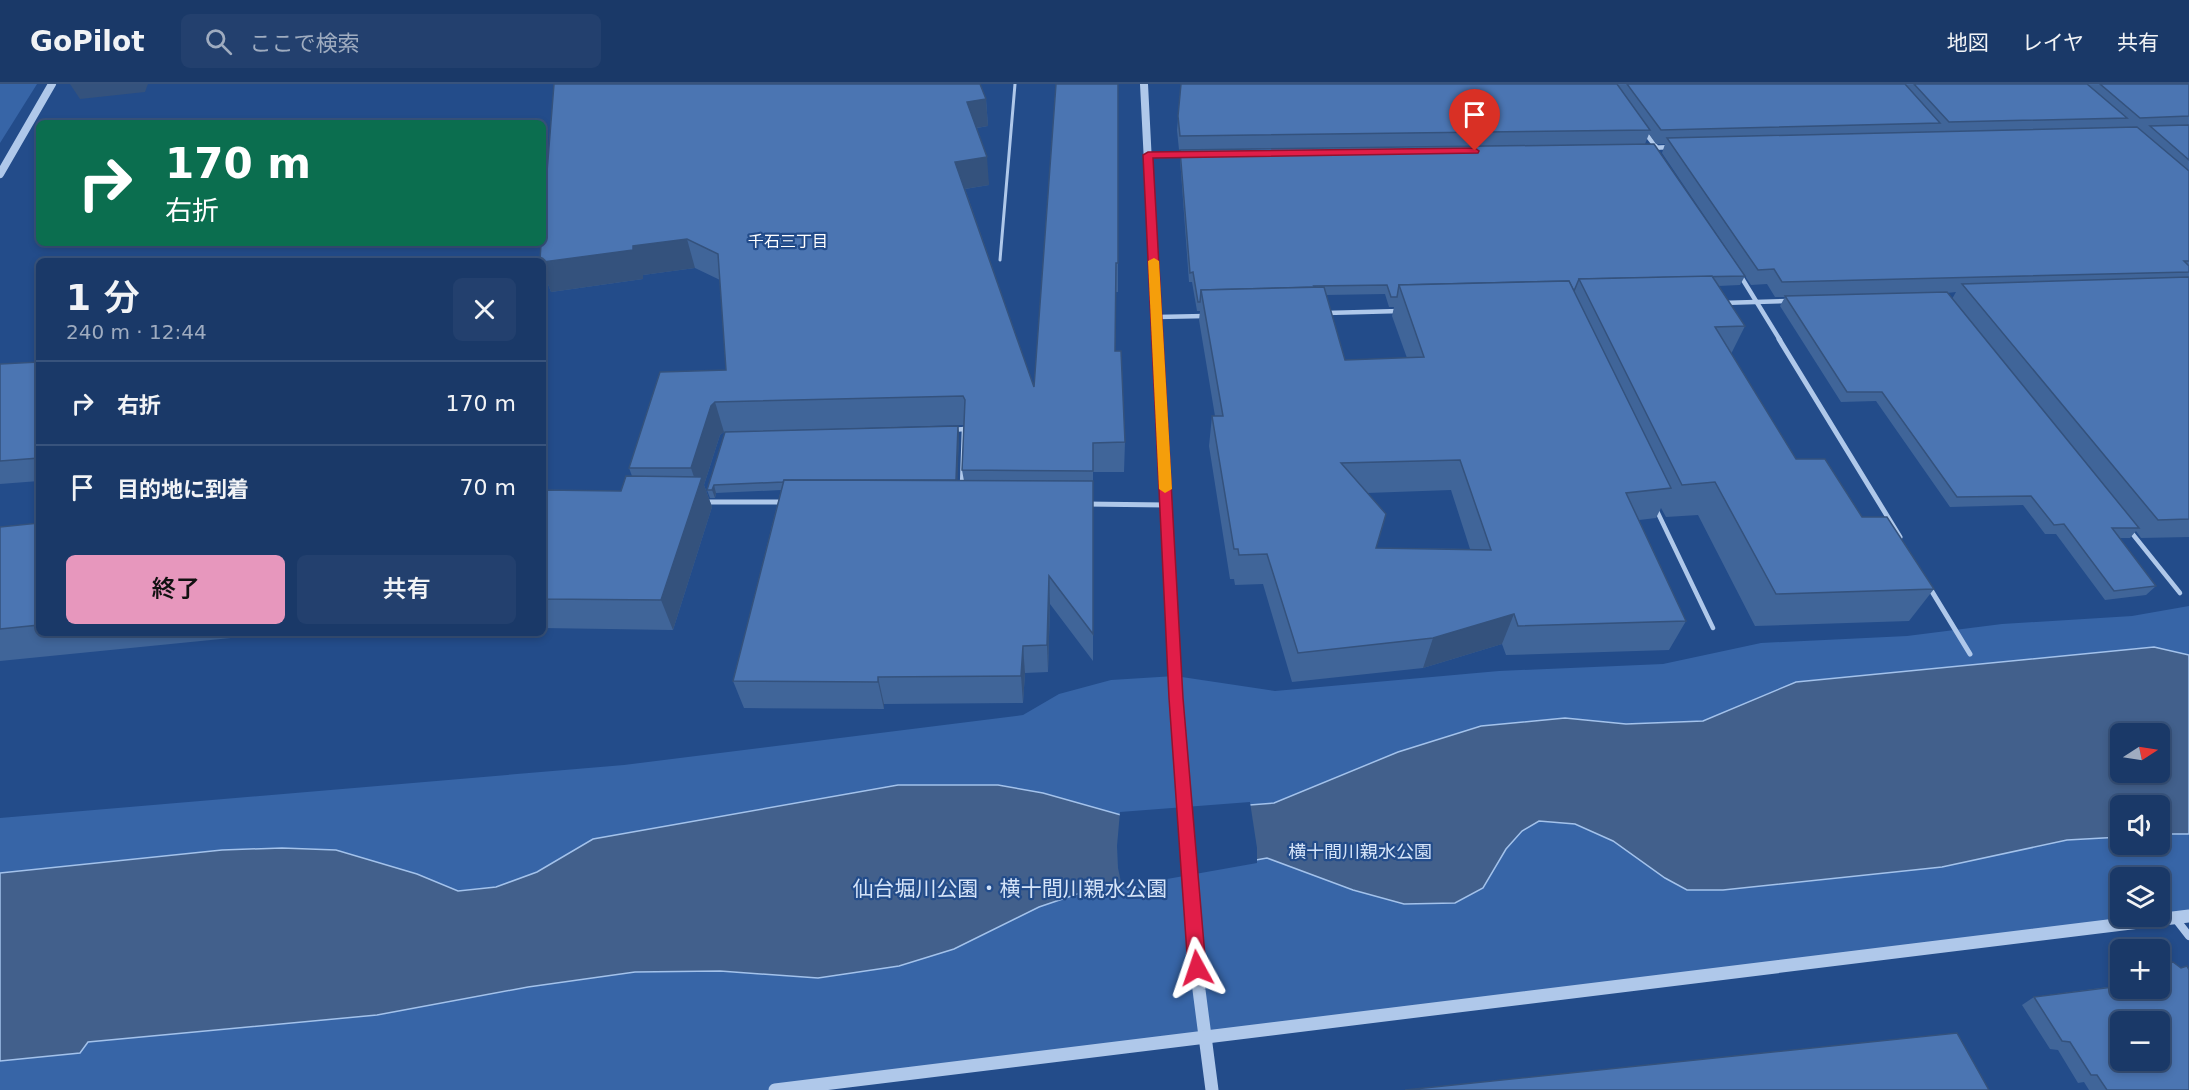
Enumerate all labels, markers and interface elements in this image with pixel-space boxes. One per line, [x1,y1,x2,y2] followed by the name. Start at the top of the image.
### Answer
[181,14,601,68] search box
[30,25,145,58] text: GoPilot
[202,25,235,58] icon: search
[250,31,360,56] text: ここで検索
[1947,31,1989,55] text: 地図
[2022,31,2084,55] text: レイヤ
[2117,31,2159,55] text: 共有
[1449,89,1500,151] pin
[1458,98,1491,131] icon: arrive
[165,139,311,188] text: 170 m
[66,144,144,222] icon: right
[165,195,219,226] text: 右折
[748,232,828,251] district label: 千石三丁目
[66,277,140,318] text: 1 分
[453,278,516,341] button: close
[66,320,207,344] text: 240 m · 12:44
[66,387,99,420] icon: right
[446,391,516,416] text: 170 m
[117,393,161,418] text: 右折
[66,471,99,504] icon: arrive
[460,475,516,500] text: 70 m
[117,477,249,502] text: 目的地に到着
[66,555,285,624] button: 終了
[297,555,516,624] button: 共有
[2110,723,2170,783] north arrow
[2110,723,2170,1071] map controls
[2110,795,2170,855] button: sound
[1288,841,1432,862] park label: 横十間川親水公園
[2110,867,2170,927] button: layers
[853,877,1168,901] park label: 仙台堀川公園・横十間川親水公園
[1165,936,1229,1000] position arrow
[2110,939,2170,999] button: +
[2110,1011,2170,1071] button: −

